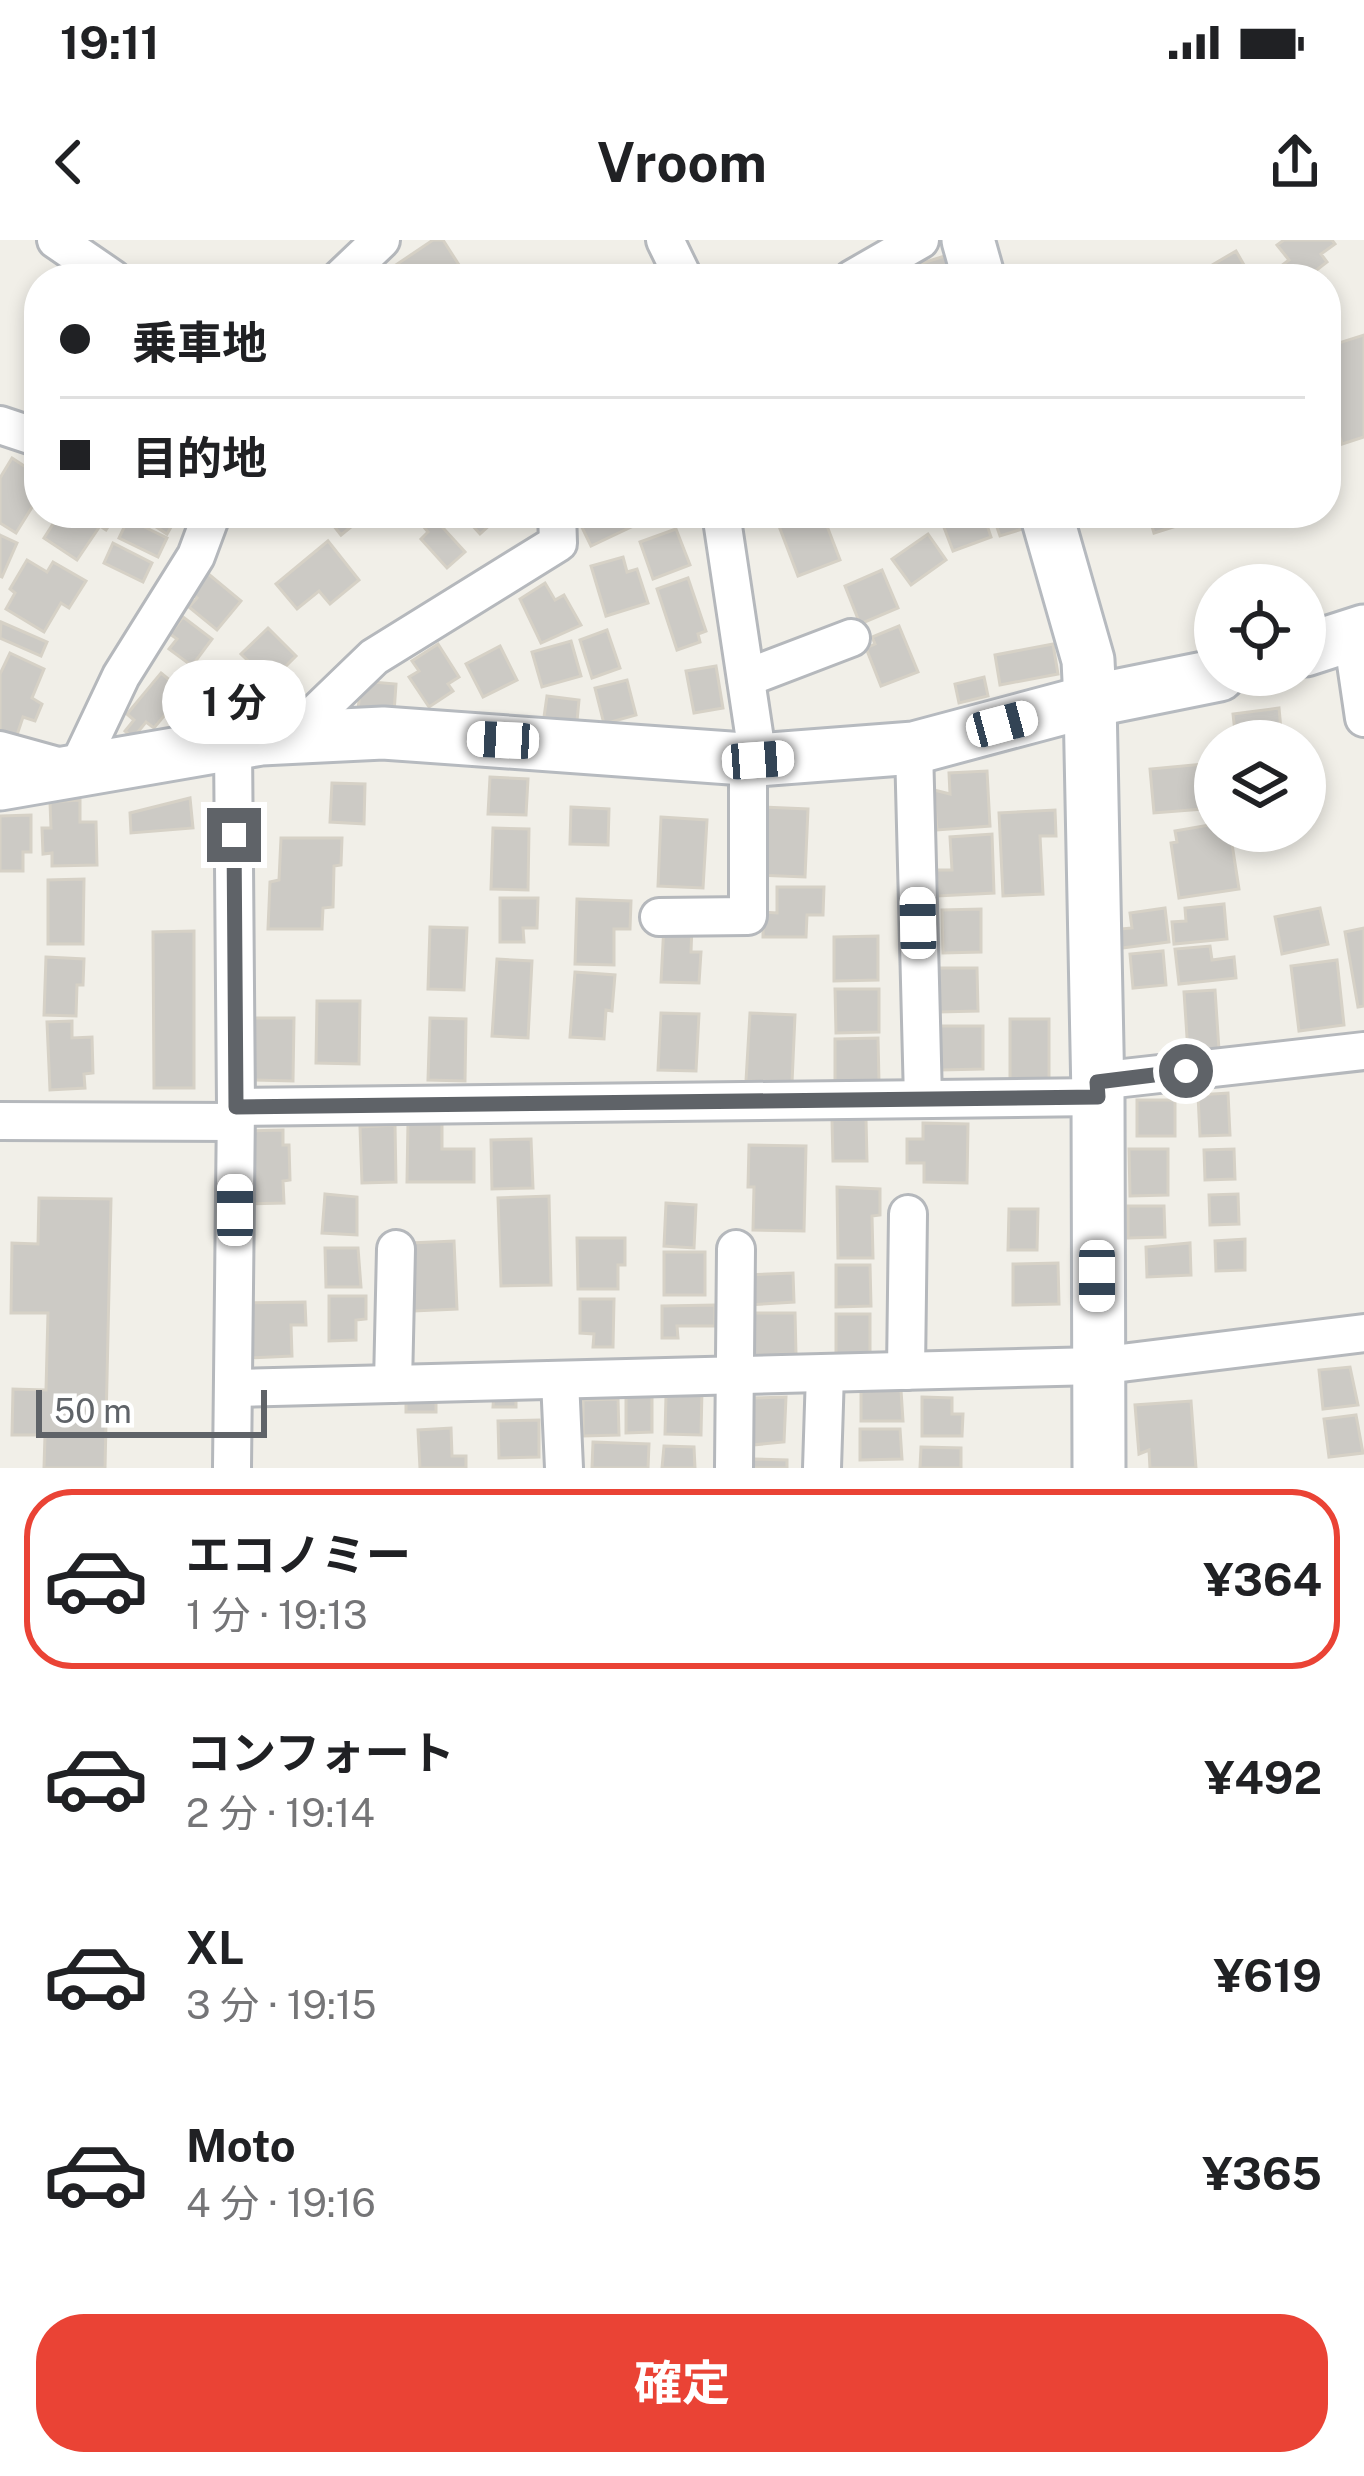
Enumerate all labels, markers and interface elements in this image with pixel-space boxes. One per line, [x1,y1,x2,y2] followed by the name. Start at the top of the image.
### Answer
[60,16,160,69] text: 19:11
[36,129,102,195] icon: back
[1262,129,1328,195] icon: share
[597,131,767,194] text: Vroom
[132,316,267,369] text: 乗車地
[132,431,267,484] text: 目的地
[1194,564,1326,852] map controls
[1194,564,1326,696] button: locate
[162,661,306,745] callout: 1 分
[202,679,266,725] text: 1 分
[963,697,1041,751] car
[466,720,540,760] car
[1194,720,1326,852] button: layers
[721,740,795,780] car
[207,808,261,862] route end
[899,887,937,959] car
[1159,1044,1213,1098] route start
[217,1174,253,1246] car
[1079,1240,1115,1312] car
[36,1384,267,1437] scale bar
[54,1392,132,1430] text: 50 m
[42,1525,150,1633] icon: car
[186,1528,411,1581] text: エコノミー
[1203,1553,1322,1606] text: ¥364
[186,1592,367,1638] text: 1 分 · 19:13
[42,1723,150,1831] icon: car
[186,1726,455,1779] text: コンフォート
[1205,1751,1322,1804] text: ¥492
[186,1790,375,1836] text: 2 分 · 19:14
[42,1921,150,2029] icon: car
[186,1921,244,1974] text: XL
[1214,1949,1322,2002] text: ¥619
[186,1982,377,2028] text: 3 分 · 19:15
[42,2119,150,2227] icon: car
[186,2119,296,2172] text: Moto
[1202,2147,1322,2200] text: ¥365
[186,2180,376,2226] text: 4 分 · 19:16
[36,2314,1328,2452] button: 確定

